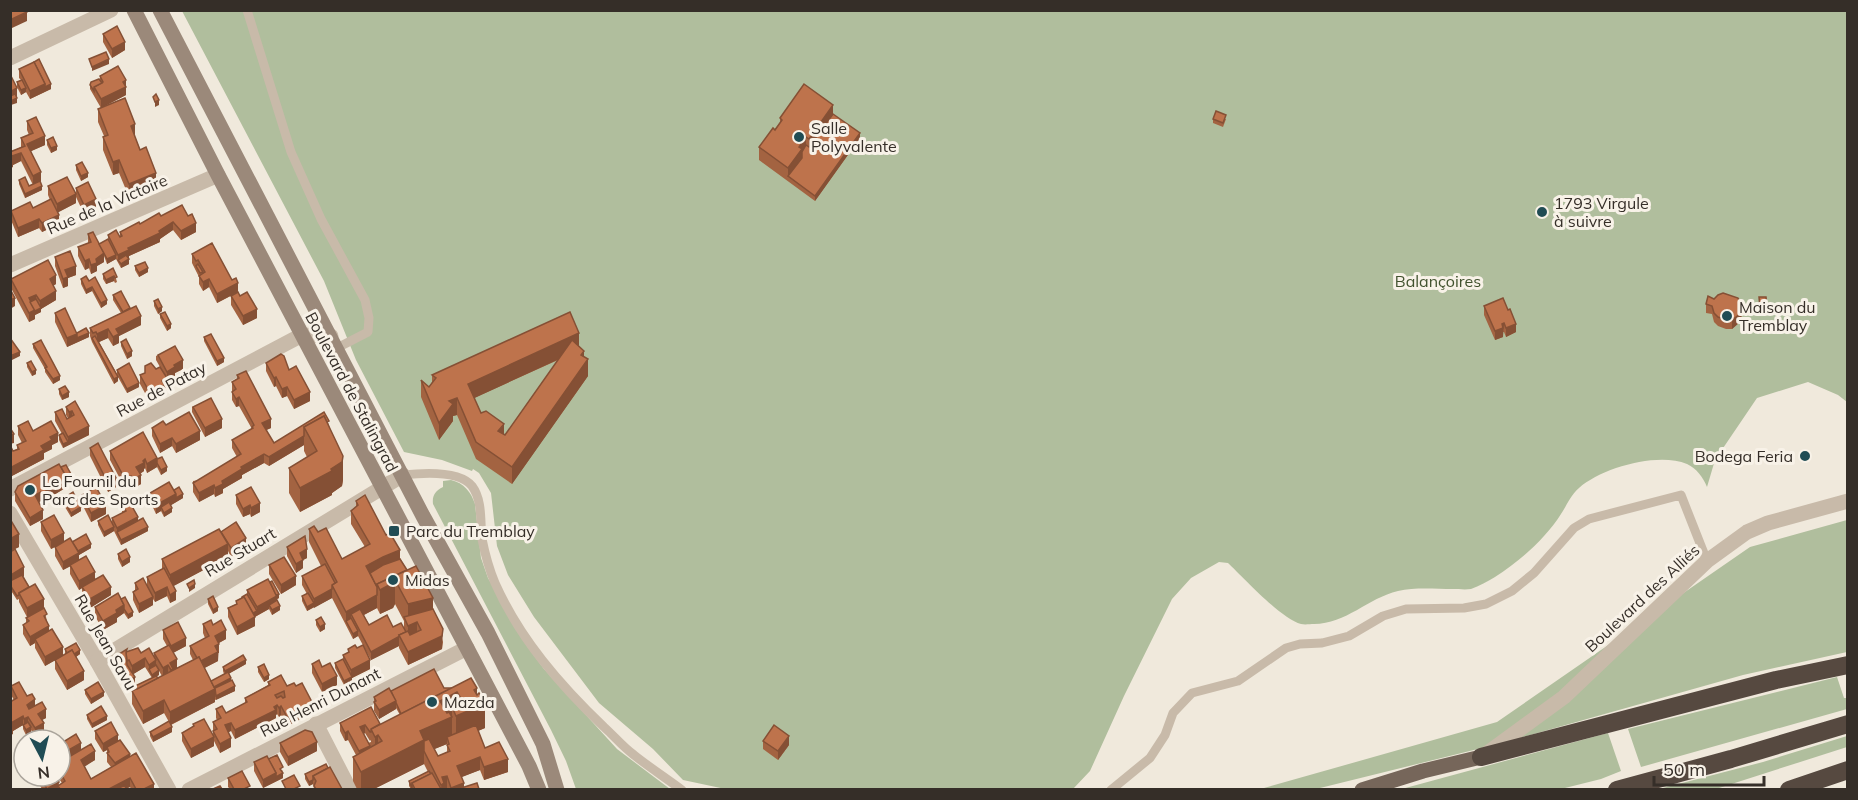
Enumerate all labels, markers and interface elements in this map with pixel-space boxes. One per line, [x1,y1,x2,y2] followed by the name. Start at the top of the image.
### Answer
[811,118,897,156] place label: Salle Polyvalente
[792,130,806,144] marker: Salle Polyvalente
[44,170,170,238] street label: Rue de la Victoire
[1554,193,1649,231] place label: 1793 Virgule à suivre
[1535,205,1549,219] marker: 1793 Virgule à suivre
[1395,271,1481,291] park label: Balançoires
[1739,297,1816,335] place label: Maison du Tremblay
[301,309,403,475] street label: Boulevard de Stalingrad
[1720,309,1734,323] marker: Maison du Tremblay
[113,357,210,421] street label: Rue de Patay
[1695,446,1793,466] place label: Bodega Feria
[1798,449,1812,463] marker: Bodega Feria
[42,471,158,509] place label: Le Fournil du Parc des Sports
[23,483,37,497] marker: Le Fournil du Parc des Sports
[406,521,535,541] place label: Parc du Tremblay
[201,523,280,581] street label: Rue Stuart
[387,524,401,538] marker: Parc du Tremblay
[1581,540,1703,656] street label: Boulevard des Alliés
[405,570,450,590] place label: Midas
[386,573,400,587] marker: Midas
[70,590,142,694] street label: Rue Jean Savu
[256,663,384,741] street label: Rue Henri Dunant
[444,692,495,712] place label: Mazda
[425,695,439,709] marker: Mazda
[12,728,72,788] north arrow
[1654,749,1764,787] scale bar
[1663,758,1705,781] text: 50 m
[37,762,51,784] text: N

